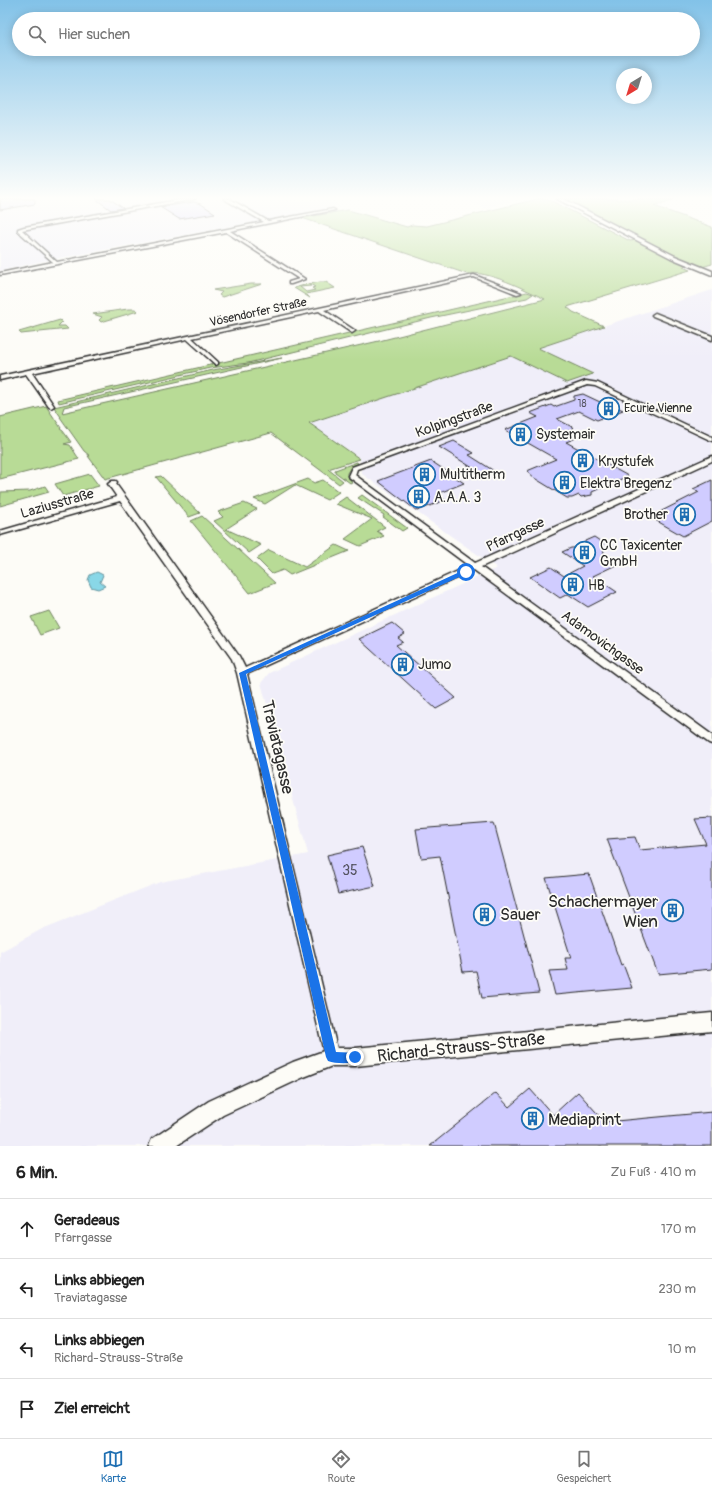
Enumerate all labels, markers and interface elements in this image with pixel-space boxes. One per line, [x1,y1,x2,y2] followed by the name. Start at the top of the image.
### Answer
[12,12,700,56] search box
[26,23,48,45] icon: search
[58,25,130,44] text: Hier suchen
[616,68,652,104] north arrow
[208,295,308,330] street label: Vösendorfer Straße
[596,395,622,421] building icon: Ecurie Vienne
[413,398,495,441] street label: Kolpingstraße
[578,398,586,410] house number: 18
[624,401,692,416] place label: Ecurie Vienne
[507,421,533,447] building icon: Systemair
[536,426,595,443] place label: Systemair
[570,448,596,474] building icon: Krystufek
[598,453,654,470] place label: Krystufek
[411,461,437,487] building icon: Multitherm
[440,466,505,483] place label: Multitherm
[552,470,578,496] building icon: Elektra Bregenz
[580,475,672,492] place label: Elektra Bregenz
[406,484,432,510] building icon: A.A.A. 3
[19,485,96,522] street label: Laziusstraße
[434,489,481,506] place label: A.A.A. 3
[671,501,697,527] building icon: Brother
[624,506,668,523] place label: Brother
[483,514,547,555] street label: Pfarrgasse
[600,537,682,570] place label: CC Taxicenter GmbH
[571,540,597,566] building icon: CC Taxicenter GmbH
[457,563,475,581] route start
[560,572,586,598] building icon: HB
[588,577,605,594] place label: HB
[558,607,647,678] street label: Adamovichgasse
[389,651,415,677] building icon: Jumo
[418,656,452,673] place label: Jumo
[257,698,299,797] street label: Traviatagasse
[342,862,358,879] house number: 35
[548,891,658,932] place label: Schachermayer Wien
[660,898,686,924] building icon: Schachermayer Wien
[472,901,498,927] building icon: Sauer
[500,904,540,925] place label: Sauer
[376,1028,547,1067] street label: Richard-Strauss-Straße
[346,1048,364,1066] route end
[520,1106,546,1132] building icon: Mediaprint
[548,1109,621,1130] place label: Mediaprint
[16,1162,58,1183] text: 6 Min.
[611,1164,696,1180] text: Zu Fuß · 410 m
[54,1211,120,1230] text: Geradeaus
[16,1218,38,1240] icon: ahead
[661,1221,696,1237] text: 170 m
[54,1230,112,1246] text: Pfarrgasse
[54,1271,145,1290] text: Links abbiegen
[16,1278,38,1300] icon: left
[659,1281,696,1297] text: 230 m
[54,1290,127,1306] text: Traviatagasse
[54,1331,145,1350] text: Links abbiegen
[16,1338,38,1360] icon: left
[668,1341,696,1357] text: 10 m
[54,1350,183,1366] text: Richard-Strauss-Straße
[16,1398,38,1420] icon: arrive
[54,1399,130,1418] text: Ziel erreicht
[101,1448,126,1485] tab: Karte
[328,1448,355,1485] tab: Route
[557,1448,611,1485] tab: Gespeichert

